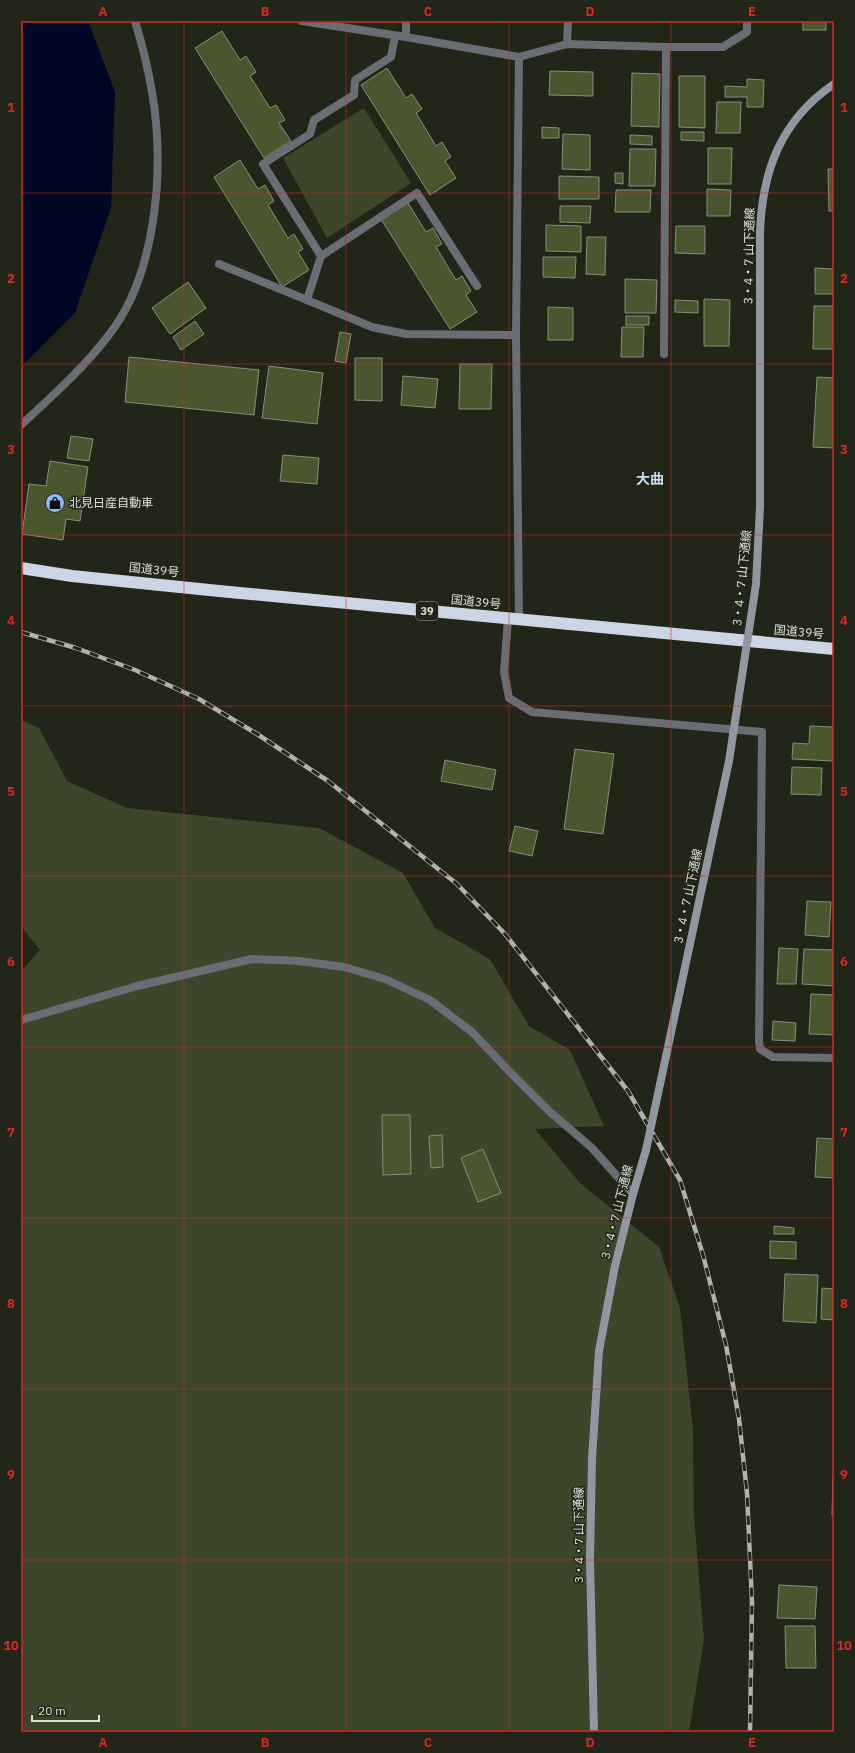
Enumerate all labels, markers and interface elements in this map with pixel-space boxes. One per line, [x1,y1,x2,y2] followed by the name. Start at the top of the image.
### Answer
[99,3,108,20] text: A
[261,3,270,20] text: B
[424,3,433,20] text: C
[585,3,595,20] text: D
[748,3,756,20] text: E
[7,99,15,116] text: 1
[840,99,848,116] text: 1
[740,208,757,304] street label: 3・4・7 山下通線
[7,270,15,287] text: 2
[840,270,848,287] text: 2
[7,441,15,458] text: 3
[840,441,848,458] text: 3
[636,470,664,488] district label: 大曲
[44,492,66,514] shop icon: 北見日産自動車
[69,495,153,510] place label: 北見日産自動車
[729,529,754,627] street label: 3・4・7 山下通線
[128,559,180,580] street label: 国道39号
[450,591,502,612] street label: 国道39号
[416,602,438,620] road number: 39
[7,612,15,629] text: 4
[840,612,848,629] text: 4
[773,622,825,641] street label: 国道39号
[7,783,15,800] text: 5
[840,783,848,800] text: 5
[670,847,705,945] street label: 3・4・7 山下通線
[7,953,15,970] text: 6
[840,953,848,970] text: 6
[7,1124,15,1141] text: 7
[840,1124,848,1141] text: 7
[598,1163,635,1260] street label: 3・4・7 山下通線
[7,1295,15,1312] text: 8
[840,1295,848,1312] text: 8
[7,1466,15,1483] text: 9
[840,1466,848,1483] text: 9
[571,1487,586,1583] street label: 3・4・7 山下通線
[3,1637,19,1654] text: 10
[836,1637,852,1654] text: 10
[32,1697,99,1723] scale bar
[38,1703,66,1718] text: 20 m
[99,1734,108,1751] text: A
[261,1734,270,1751] text: B
[424,1734,433,1751] text: C
[585,1734,595,1751] text: D
[748,1734,756,1751] text: E

